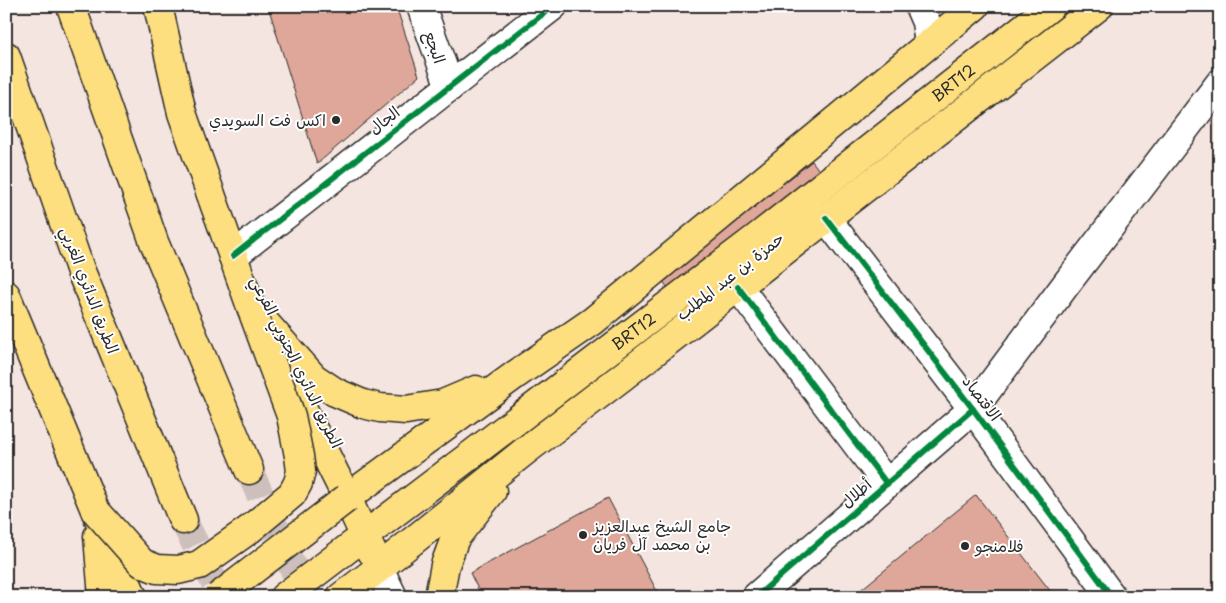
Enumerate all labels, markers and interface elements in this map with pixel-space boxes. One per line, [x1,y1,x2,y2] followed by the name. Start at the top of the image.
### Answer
[418,27,453,67] street label: البجع
[926,57,980,107] street label: BRT12
[363,99,404,139] street label: الجال
[209,107,326,132] place label: اكس فت السويدي
[330,114,342,126] marker: اكس فت السويدي
[52,223,126,358] street label: الطريق الدائري الغربي
[670,225,789,325] street label: حمزة بن عبد المطلب
[242,271,350,453] street label: الطريق الدائري الجنوبي الفرعي
[606,306,660,355] street label: BRT12
[958,369,1008,425] street label: الاقتصاد
[834,472,876,513] street label: أطلال
[591,513,731,555] place label: جامع الشيخ عبدالعزيز بن محمد آل فريان
[577,529,589,541] marker: جامع الشيخ عبدالعزيز بن محمد آل فريان
[974,533,1024,557] place label: فلامنجو
[959,540,971,552] marker: فلامنجو

